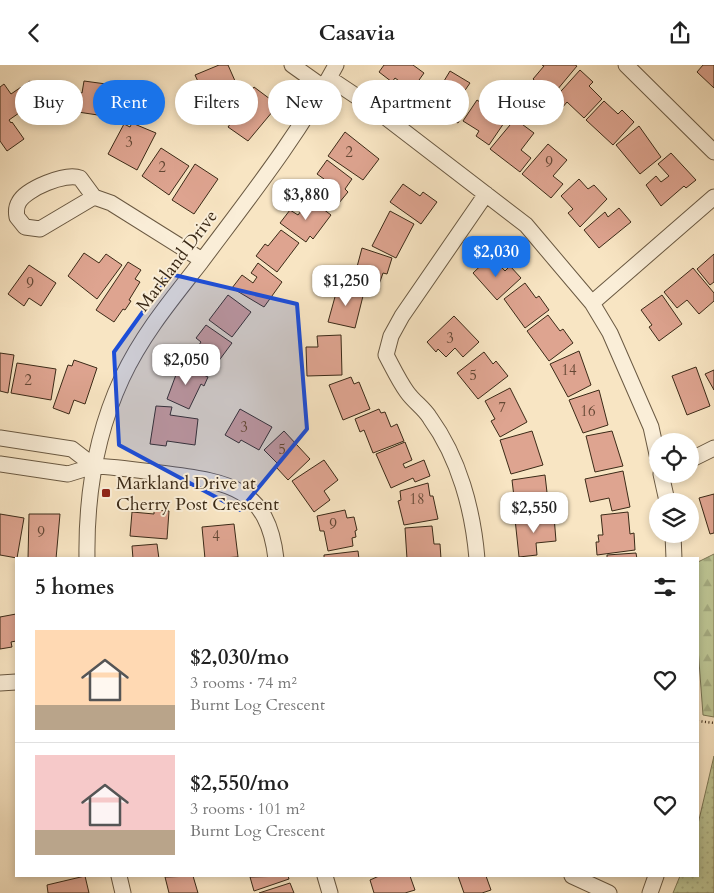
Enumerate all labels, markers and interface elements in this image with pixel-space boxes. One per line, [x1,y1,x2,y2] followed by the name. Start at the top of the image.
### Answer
[319,18,395,48] text: Casavia
[20,19,48,47] icon: back
[666,19,694,47] icon: share
[15,80,83,125] chip: Buy
[93,80,165,125] chip: Rent
[175,80,258,125] chip: Filters
[268,80,342,125] chip: New
[352,80,469,125] chip: Apartment
[479,80,564,125] chip: House
[125,132,133,152] house number: 3
[345,142,353,162] house number: 2
[545,152,553,172] house number: 9
[158,157,166,177] house number: 2
[265,179,347,221] pin: $3,880
[283,184,329,206] text: $3,880
[130,205,224,317] street label: Markland Drive
[455,235,537,278] pin: $2,030
[473,241,519,263] text: $2,030
[305,265,387,307] pin: $1,250
[323,270,369,292] text: $1,250
[26,273,34,293] house number: 9
[446,328,454,348] house number: 3
[145,343,227,386] pin: $2,050
[163,349,209,371] text: $2,050
[561,360,577,380] house number: 14
[469,365,477,385] house number: 5
[24,370,32,390] house number: 2
[498,397,506,417] house number: 7
[580,401,596,421] house number: 16
[240,417,248,437] house number: 3
[649,433,699,543] map controls
[649,433,699,483] button: locate
[278,439,286,459] house number: 5
[116,471,279,517] place label: Markland Drive at Cherry Post Crescent
[100,487,112,499] marker: Markland Drive at Cherry Post Crescent
[409,489,425,509] house number: 18
[493,491,575,534] pin: $2,550
[649,493,699,543] button: layers
[511,497,557,519] text: $2,550
[329,514,337,534] house number: 9
[37,522,45,542] house number: 9
[212,526,220,546] house number: 4
[35,573,114,602] text: 5 homes
[651,573,679,601] icon: filters
[190,643,289,672] text: $2,030/mo
[75,650,135,710] icon: home
[651,666,679,694] icon: heart
[190,672,297,694] text: 3 rooms · 74 m²
[190,694,325,716] text: Burnt Log Crescent
[190,769,289,798] text: $2,550/mo
[75,775,135,835] icon: home
[651,791,679,819] icon: heart
[190,798,305,820] text: 3 rooms · 101 m²
[190,820,325,842] text: Burnt Log Crescent

